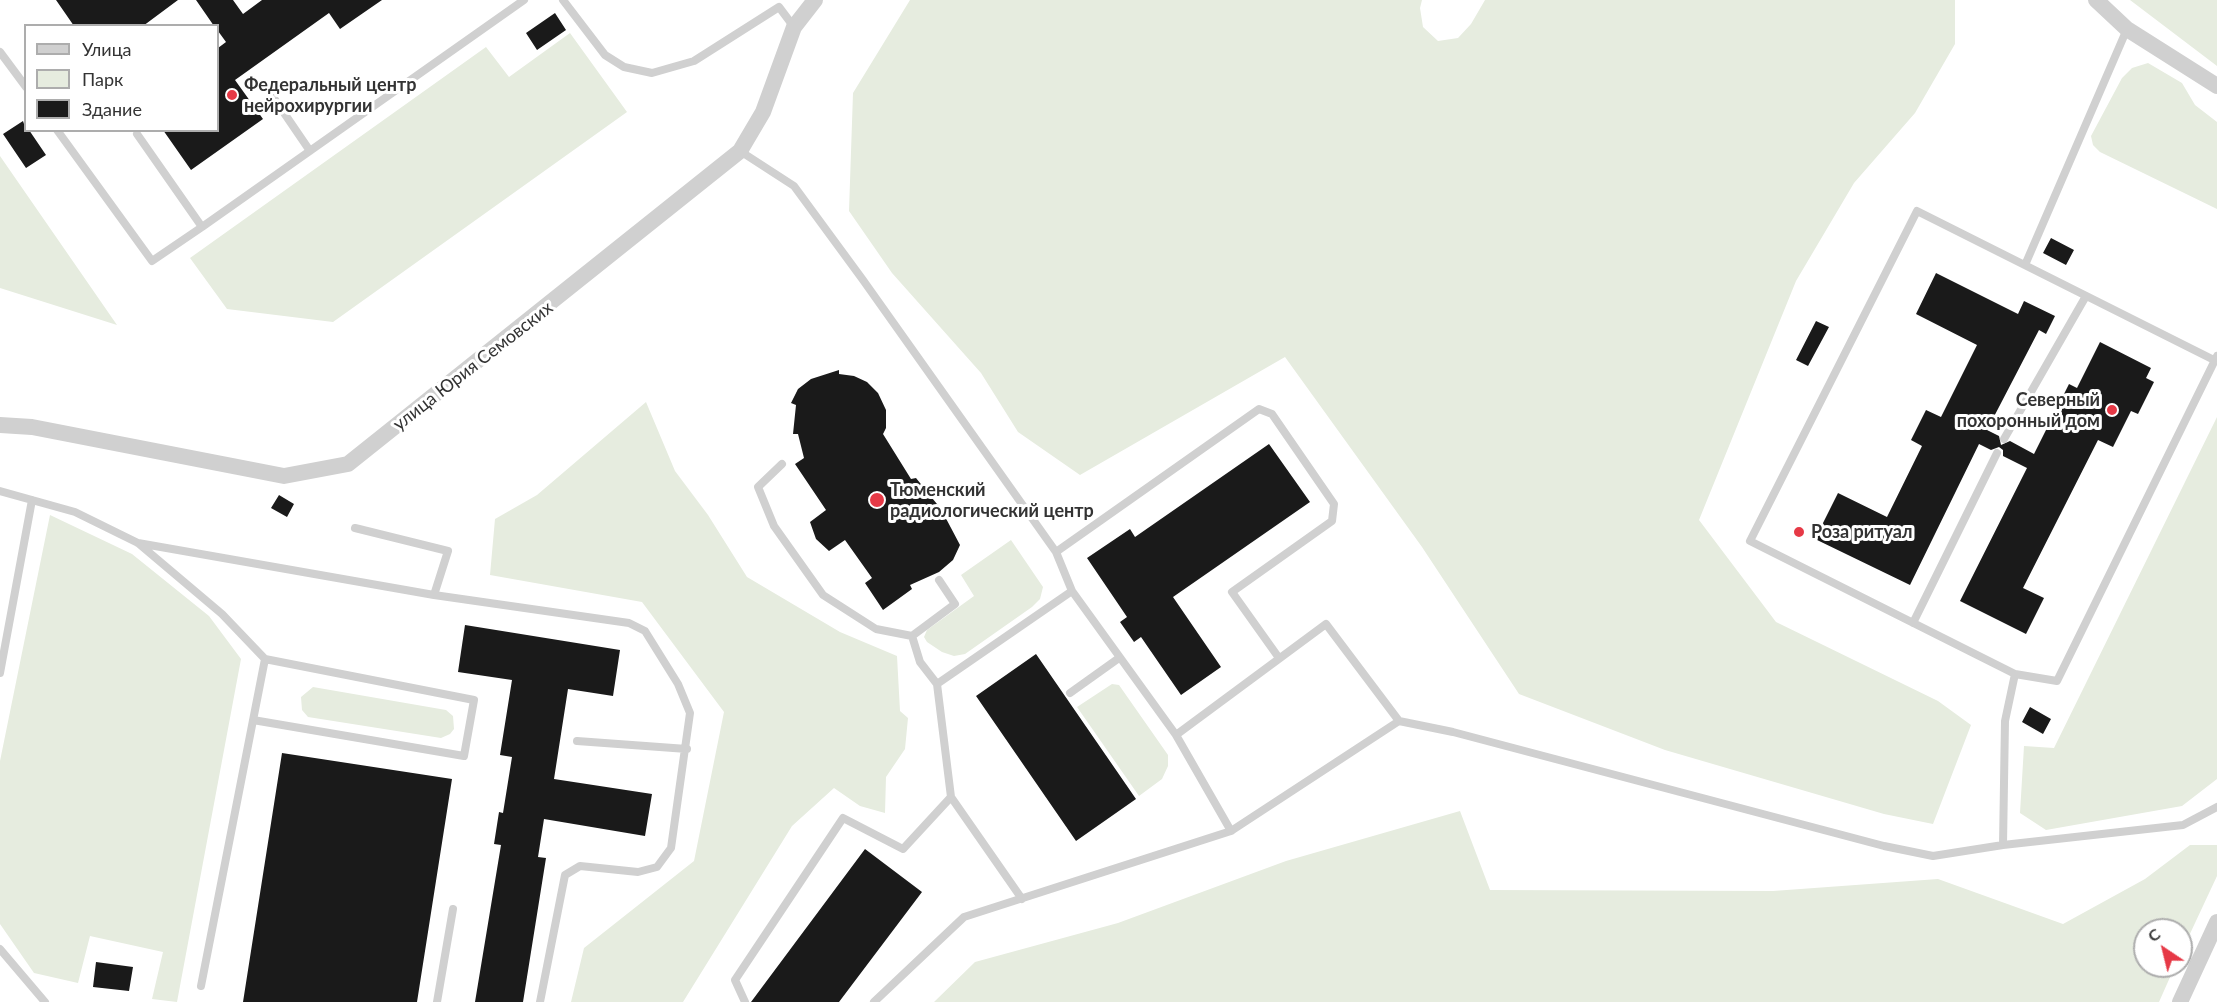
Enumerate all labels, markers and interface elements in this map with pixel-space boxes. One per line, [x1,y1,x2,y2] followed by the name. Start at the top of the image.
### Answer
[24,24,219,132] legend
[82,38,132,60] text: Улица
[82,68,123,90] text: Парк
[244,74,416,116] place label: Федеральный центр нейрохирургии
[225,88,239,102] marker: Федеральный центр нейрохирургии
[82,98,142,120] text: Здание
[389,297,557,435] street label: улица Юрия Семовских
[1957,389,2100,432] place label: Северный похоронный дом
[2105,403,2119,417] marker: Северный похоронный дом
[890,479,1094,522] place label: Тюменский радиологический центр
[868,491,886,509] marker: Тюменский радиологический центр
[1811,521,1913,543] place label: Роза ритуал
[1792,525,1806,539] marker: Роза ритуал
[2133,918,2193,978] north arrow
[2144,924,2163,945] text: С

